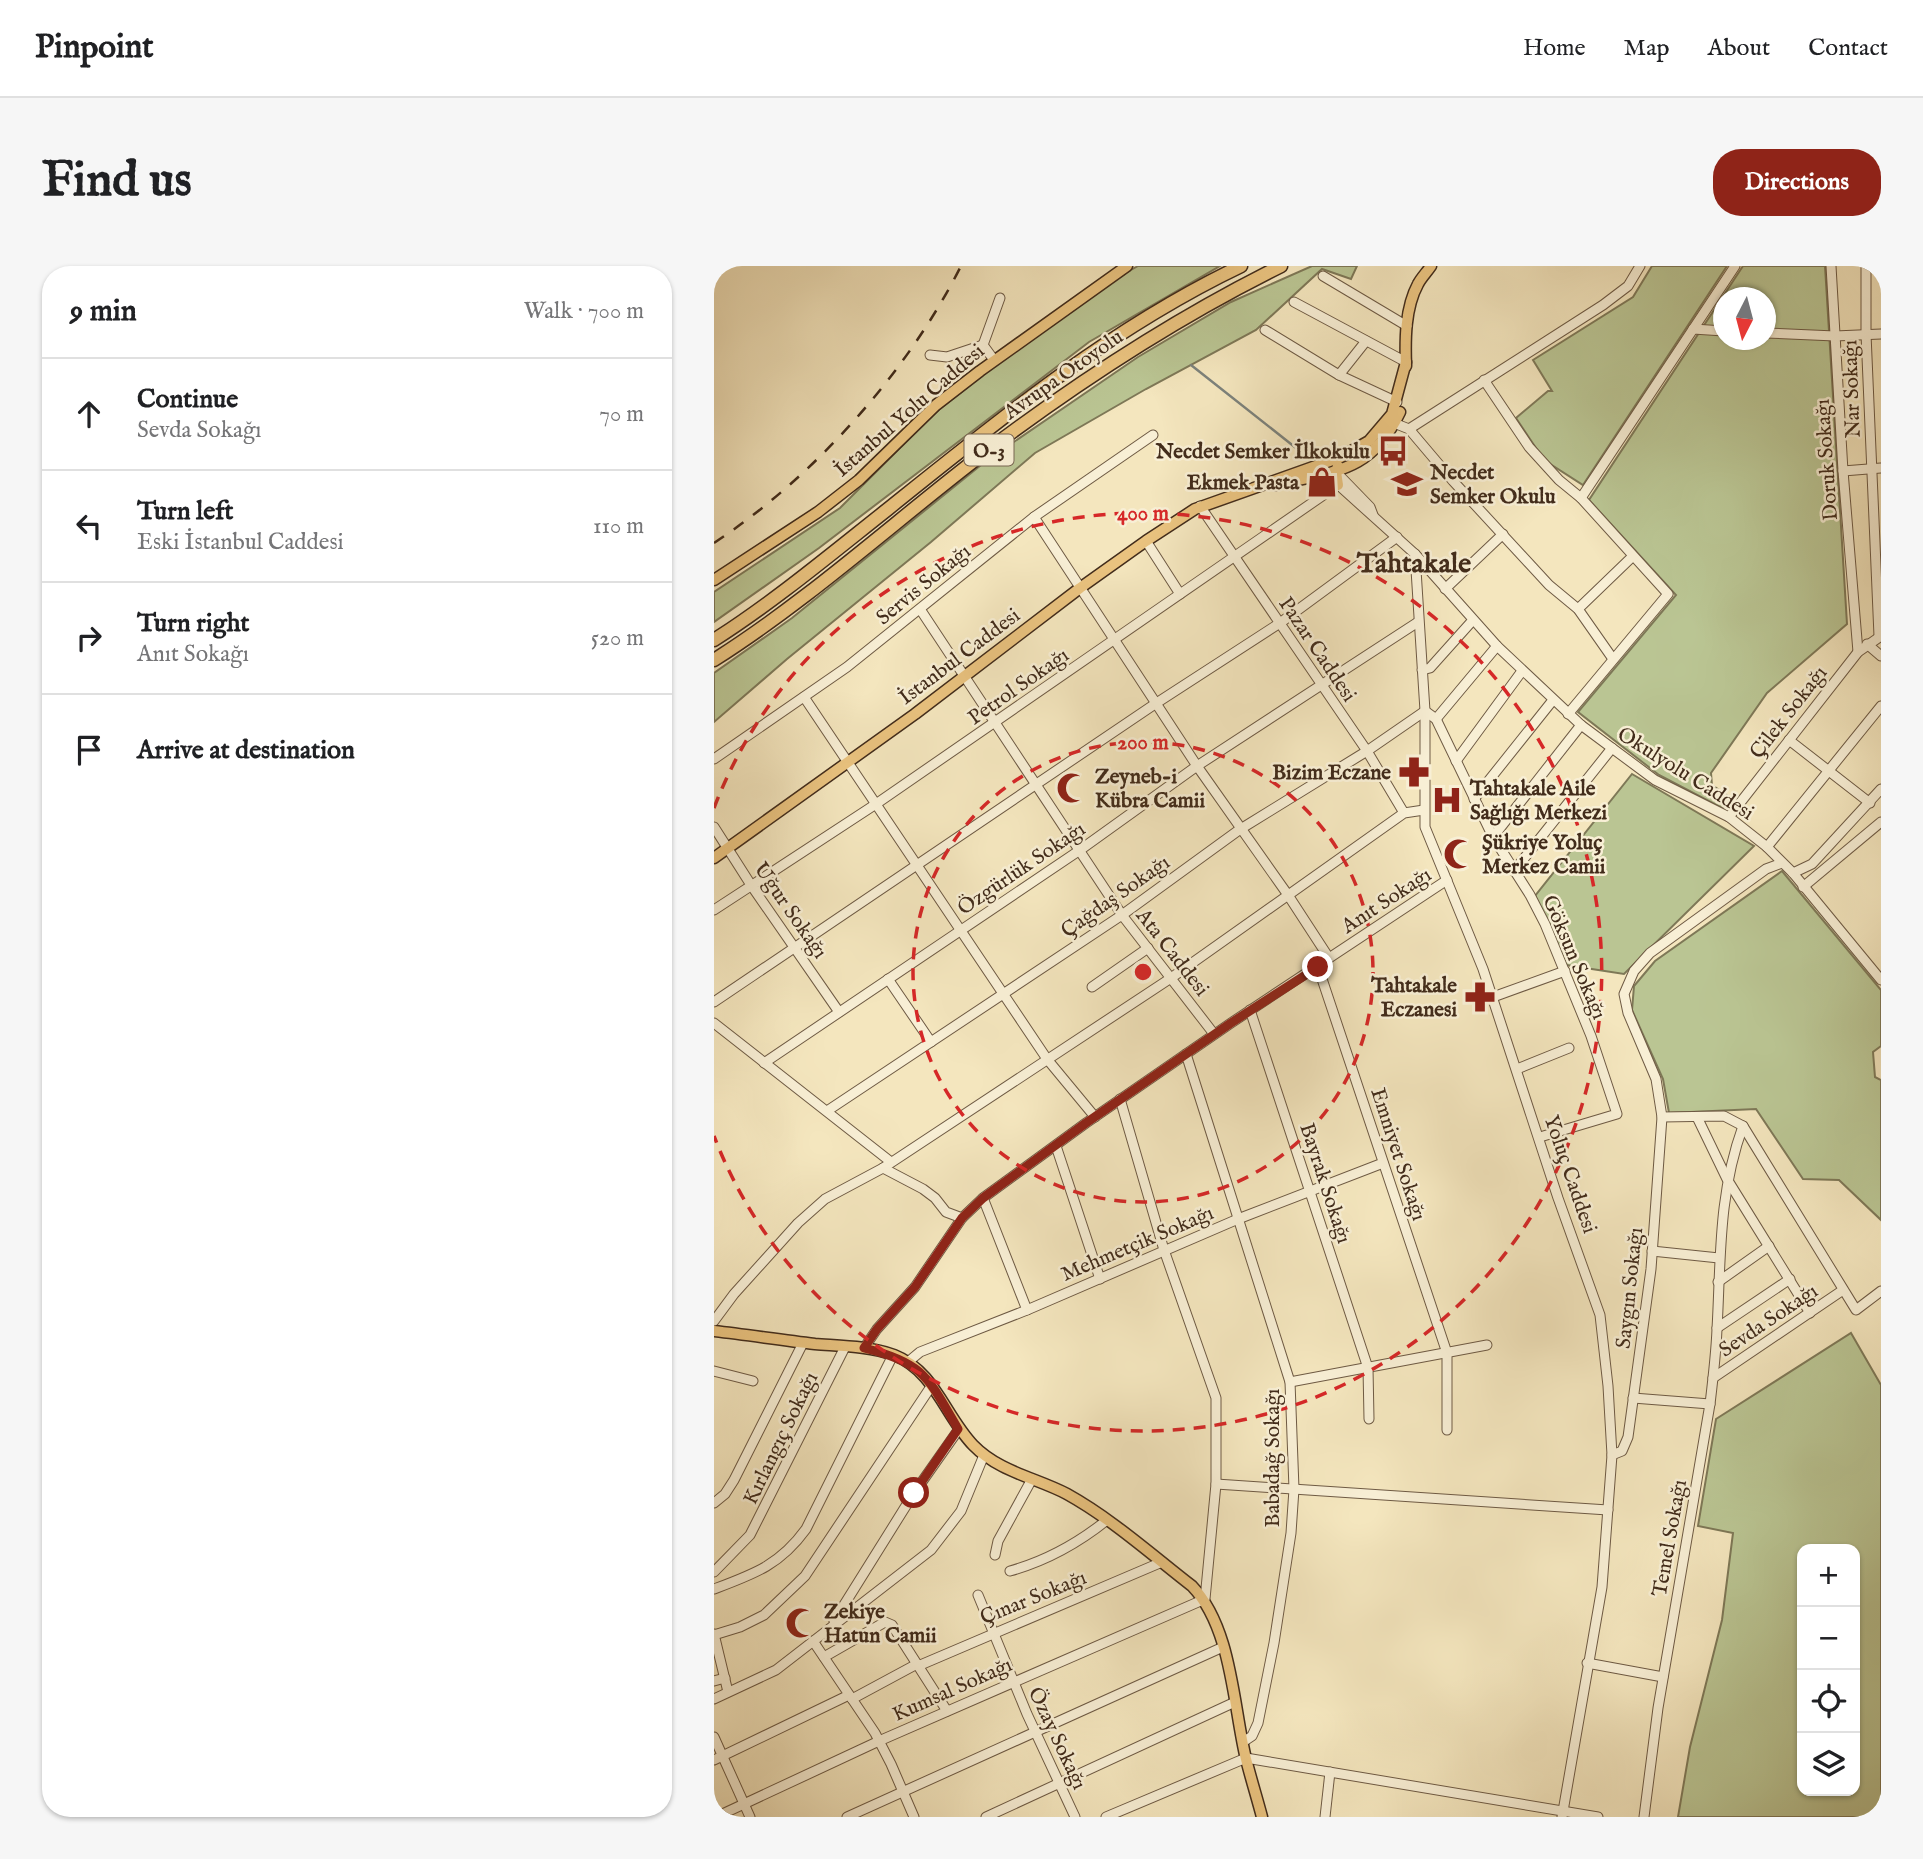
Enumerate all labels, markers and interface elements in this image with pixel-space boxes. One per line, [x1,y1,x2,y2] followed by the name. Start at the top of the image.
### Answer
[35,27,154,69] text: Pinpoint
[1523,33,1586,64] text: Home
[1624,33,1670,64] text: Map
[1708,33,1770,64] text: About
[1808,33,1888,64] text: Contact
[1713,149,1881,216] button: Directions
[42,151,192,213] text: Find us
[1713,287,1776,350] north arrow
[70,293,137,331] text: 9 min
[524,297,644,326] text: Walk · 700 m
[998,324,1129,427] street label: Avrupa Otoyolu
[829,338,991,484] street label: İstanbul Yolu Caddesi
[1837,339,1868,439] street label: Nar Sokağı
[137,383,238,416] text: Continue
[70,395,108,433] icon: ahead
[1810,398,1845,522] street label: Doruk Sokağı
[599,400,644,429] text: 70 m
[137,416,262,445] text: Sevda Sokağı
[964,434,1014,466] road number: O-3
[1376,434,1410,468] bus stop icon: Necdet Semker İlkokulu
[1155,438,1370,466] place label: Necdet Semker İlkokulu
[1429,460,1556,511] place label: Necdet Semker Okulu
[1305,465,1339,499] shop icon: Ekmek Pasta
[1390,467,1424,501] school or university icon: Necdet Semker Okulu
[1187,470,1300,497] place label: Ekmek Pasta
[137,495,234,528] text: Turn left
[1117,501,1170,528] text: 400 m
[70,507,108,545] icon: left
[593,512,644,541] text: 110 m
[137,528,344,557] text: Eski İstanbul Caddesi
[871,539,977,632] street label: Servis Sokağı
[1356,547,1471,582] district label: Tahtakale
[1272,592,1362,708] street label: Pazar Caddesi
[894,603,1026,712] street label: İstanbul Caddesi
[137,607,250,640] text: Turn right
[70,619,108,657] icon: right
[591,624,644,653] text: 520 m
[137,640,249,669] text: Anıt Sokağı
[963,643,1075,732] street label: Petrol Sokağı
[1744,661,1834,765] street label: Çilek Sokağı
[1612,721,1759,827] street label: Okulyolu Caddesi
[1117,730,1169,757] text: 200 m
[70,731,108,769] icon: arrive
[137,734,355,767] text: Arrive at destination
[1397,755,1431,789] pharmacy icon: Bizim Eczane
[1272,760,1391,787] place label: Bizim Eczane
[1095,764,1205,815] place label: Zeyneb-i Kübra Camii
[1055,771,1089,805] mosque icon: Zeyneb-i Kübra Camii
[1469,776,1607,827] place label: Tahtakale Aile Sağlığı Merkezi
[1430,783,1464,817] hospital icon: Tahtakale Aile Sağlığı Merkezi
[953,816,1091,922] street label: Özgürlük Sokağı
[1482,830,1606,881] place label: Şükriye Yoluç Merkez Camii
[1442,837,1476,871] mosque icon: Şükriye Yoluç Merkez Camii
[1056,850,1176,945] street label: Çağdaş Sokağı
[747,857,833,964] street label: Uğur Sokağı
[1336,862,1437,941] street label: Anıt Sokağı
[1535,891,1612,1024] street label: Göksun Sokağı
[1128,903,1215,1002] street label: Ata Caddesi
[1302,951,1333,982] route end
[1131,960,1155,984] centre of rings
[1370,973,1457,1024] place label: Tahtakale Eczanesi
[1463,980,1497,1014] pharmacy icon: Tahtakale Eczanesi
[1363,1085,1432,1224] street label: Emniyet Sokağı
[1537,1112,1602,1237] street label: Yoluç Caddesi
[1292,1120,1357,1247] street label: Bayrak Sokağı
[1057,1200,1218,1289] street label: Mehmetçik Sokağı
[1611,1226,1650,1350] street label: Saygın Sokağı
[1714,1278,1824,1364] street label: Sevda Sokağı
[738,1368,825,1509] street label: Kırlangıç Sokağı
[1260,1389,1287,1527] street label: Babadağ Sokağı
[898,1477,929,1508] route start
[1647,1478,1694,1599] street label: Temel Sokağı
[1797,1544,1860,1796] map controls
[1797,1544,1860,1607] button: +
[976,1565,1091,1632] street label: Çınar Sokağı
[824,1599,937,1650] place label: Zekiye Hatun Camii
[784,1606,818,1640] mosque icon: Zekiye Hatun Camii
[1797,1607,1860,1670] button: −
[889,1652,1017,1729] street label: Kumsal Sokağı
[1797,1670,1860,1733] button: locate
[1021,1683,1092,1794] street label: Özay Sokağı
[1797,1733,1860,1796] button: layers

